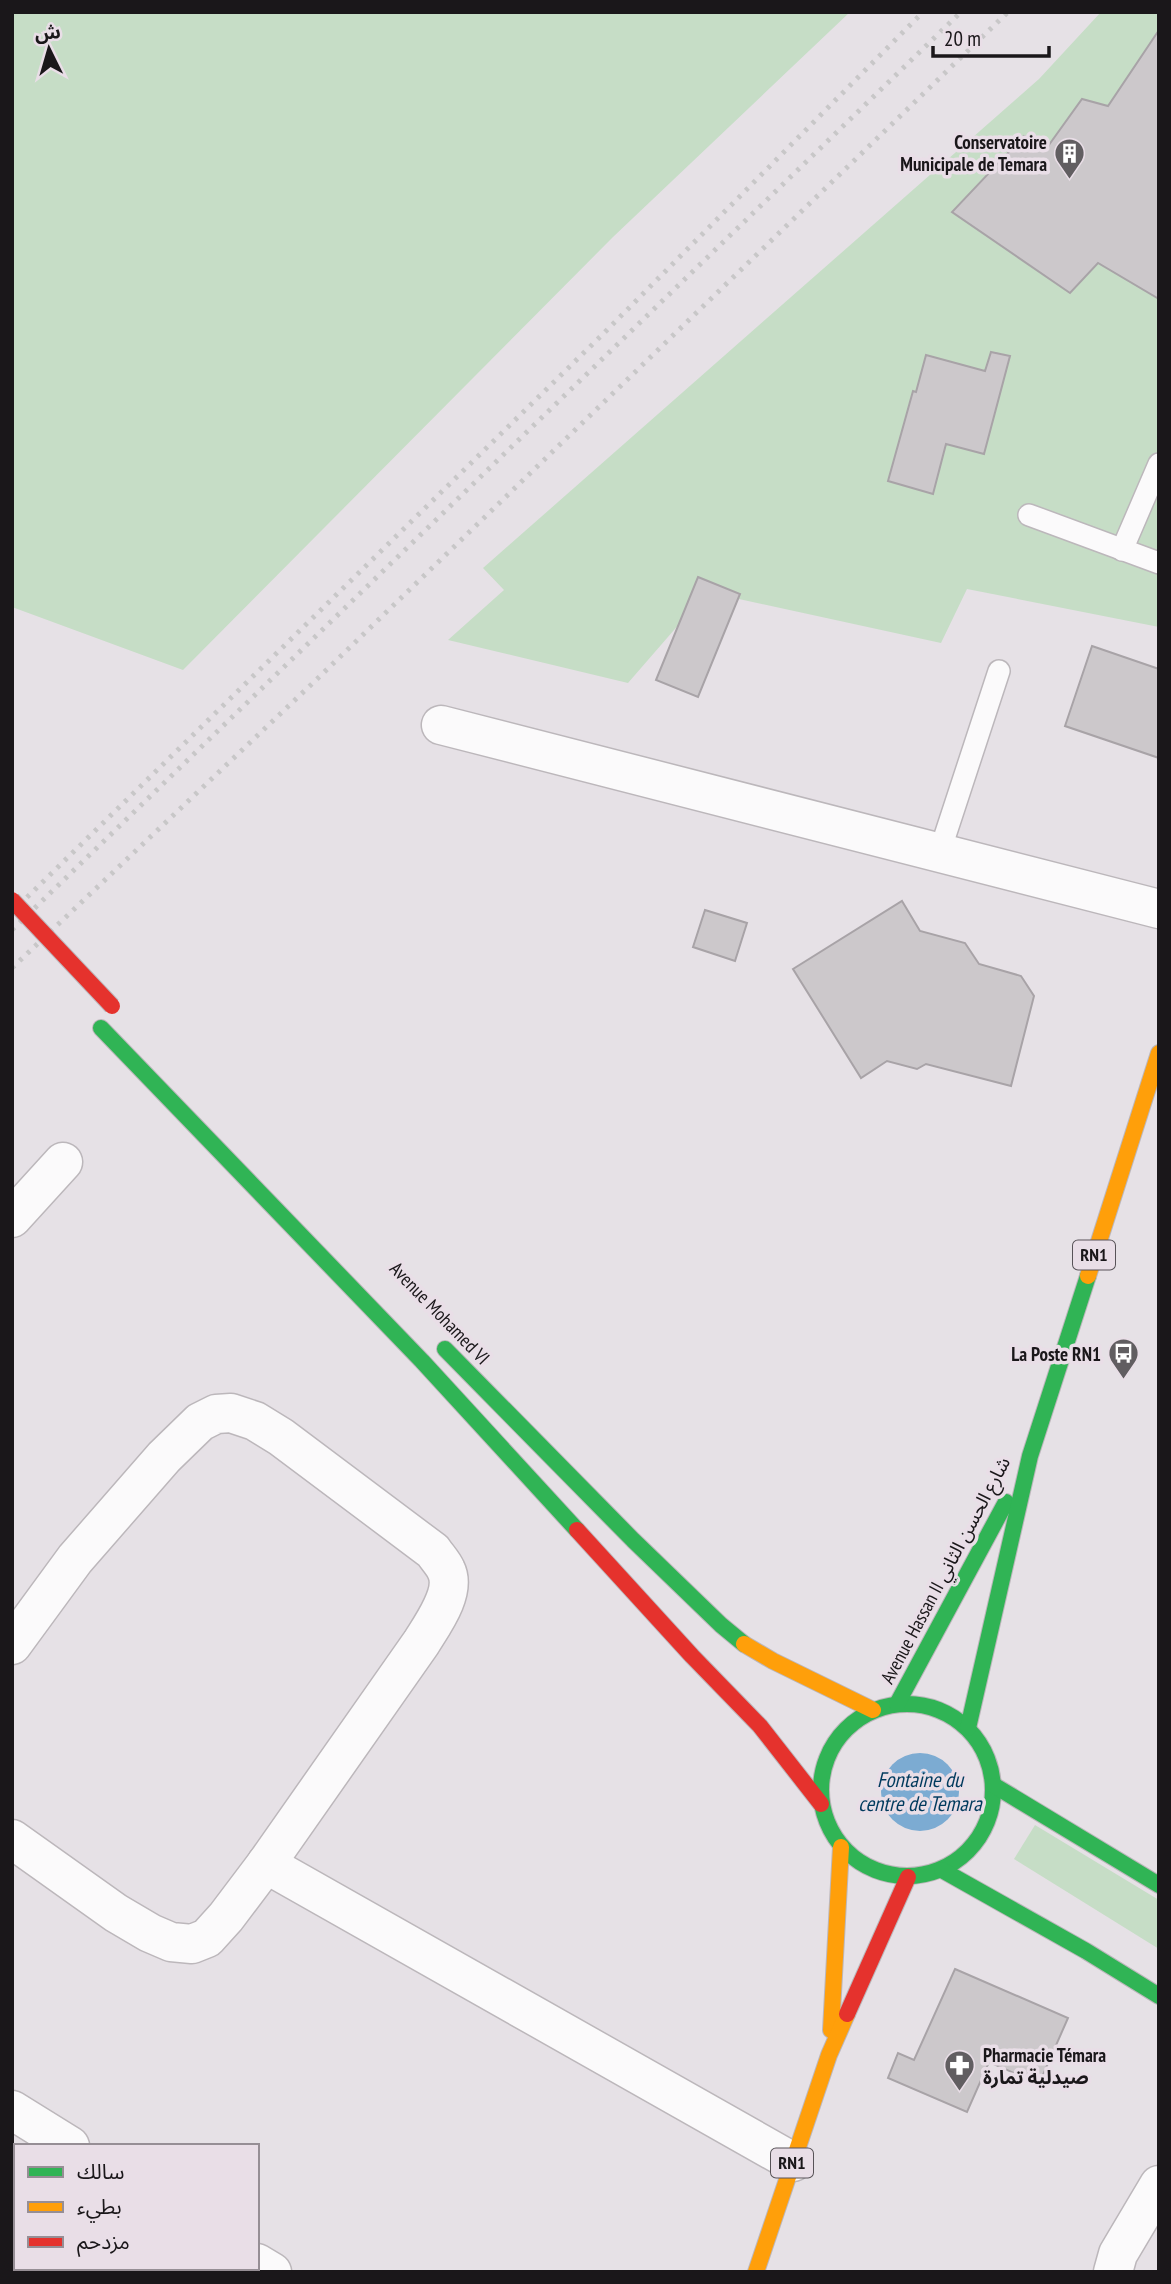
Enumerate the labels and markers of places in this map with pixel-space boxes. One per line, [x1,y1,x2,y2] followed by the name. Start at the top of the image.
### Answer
[900,130,1047,176] place label: Conservatoire Municipale de Temara
[1053,136,1087,180] building icon: Conservatoire Municipale de Temara
[1107,1337,1141,1381] bus stop icon: La Poste RN1
[1011,1342,1101,1366] place label: La Poste RN1
[983,2043,1106,2089] place label: Pharmacie Témara صيدلية تمارة
[943,2049,977,2093] pharmacy icon: Pharmacie Témara صيدلية تمارة

